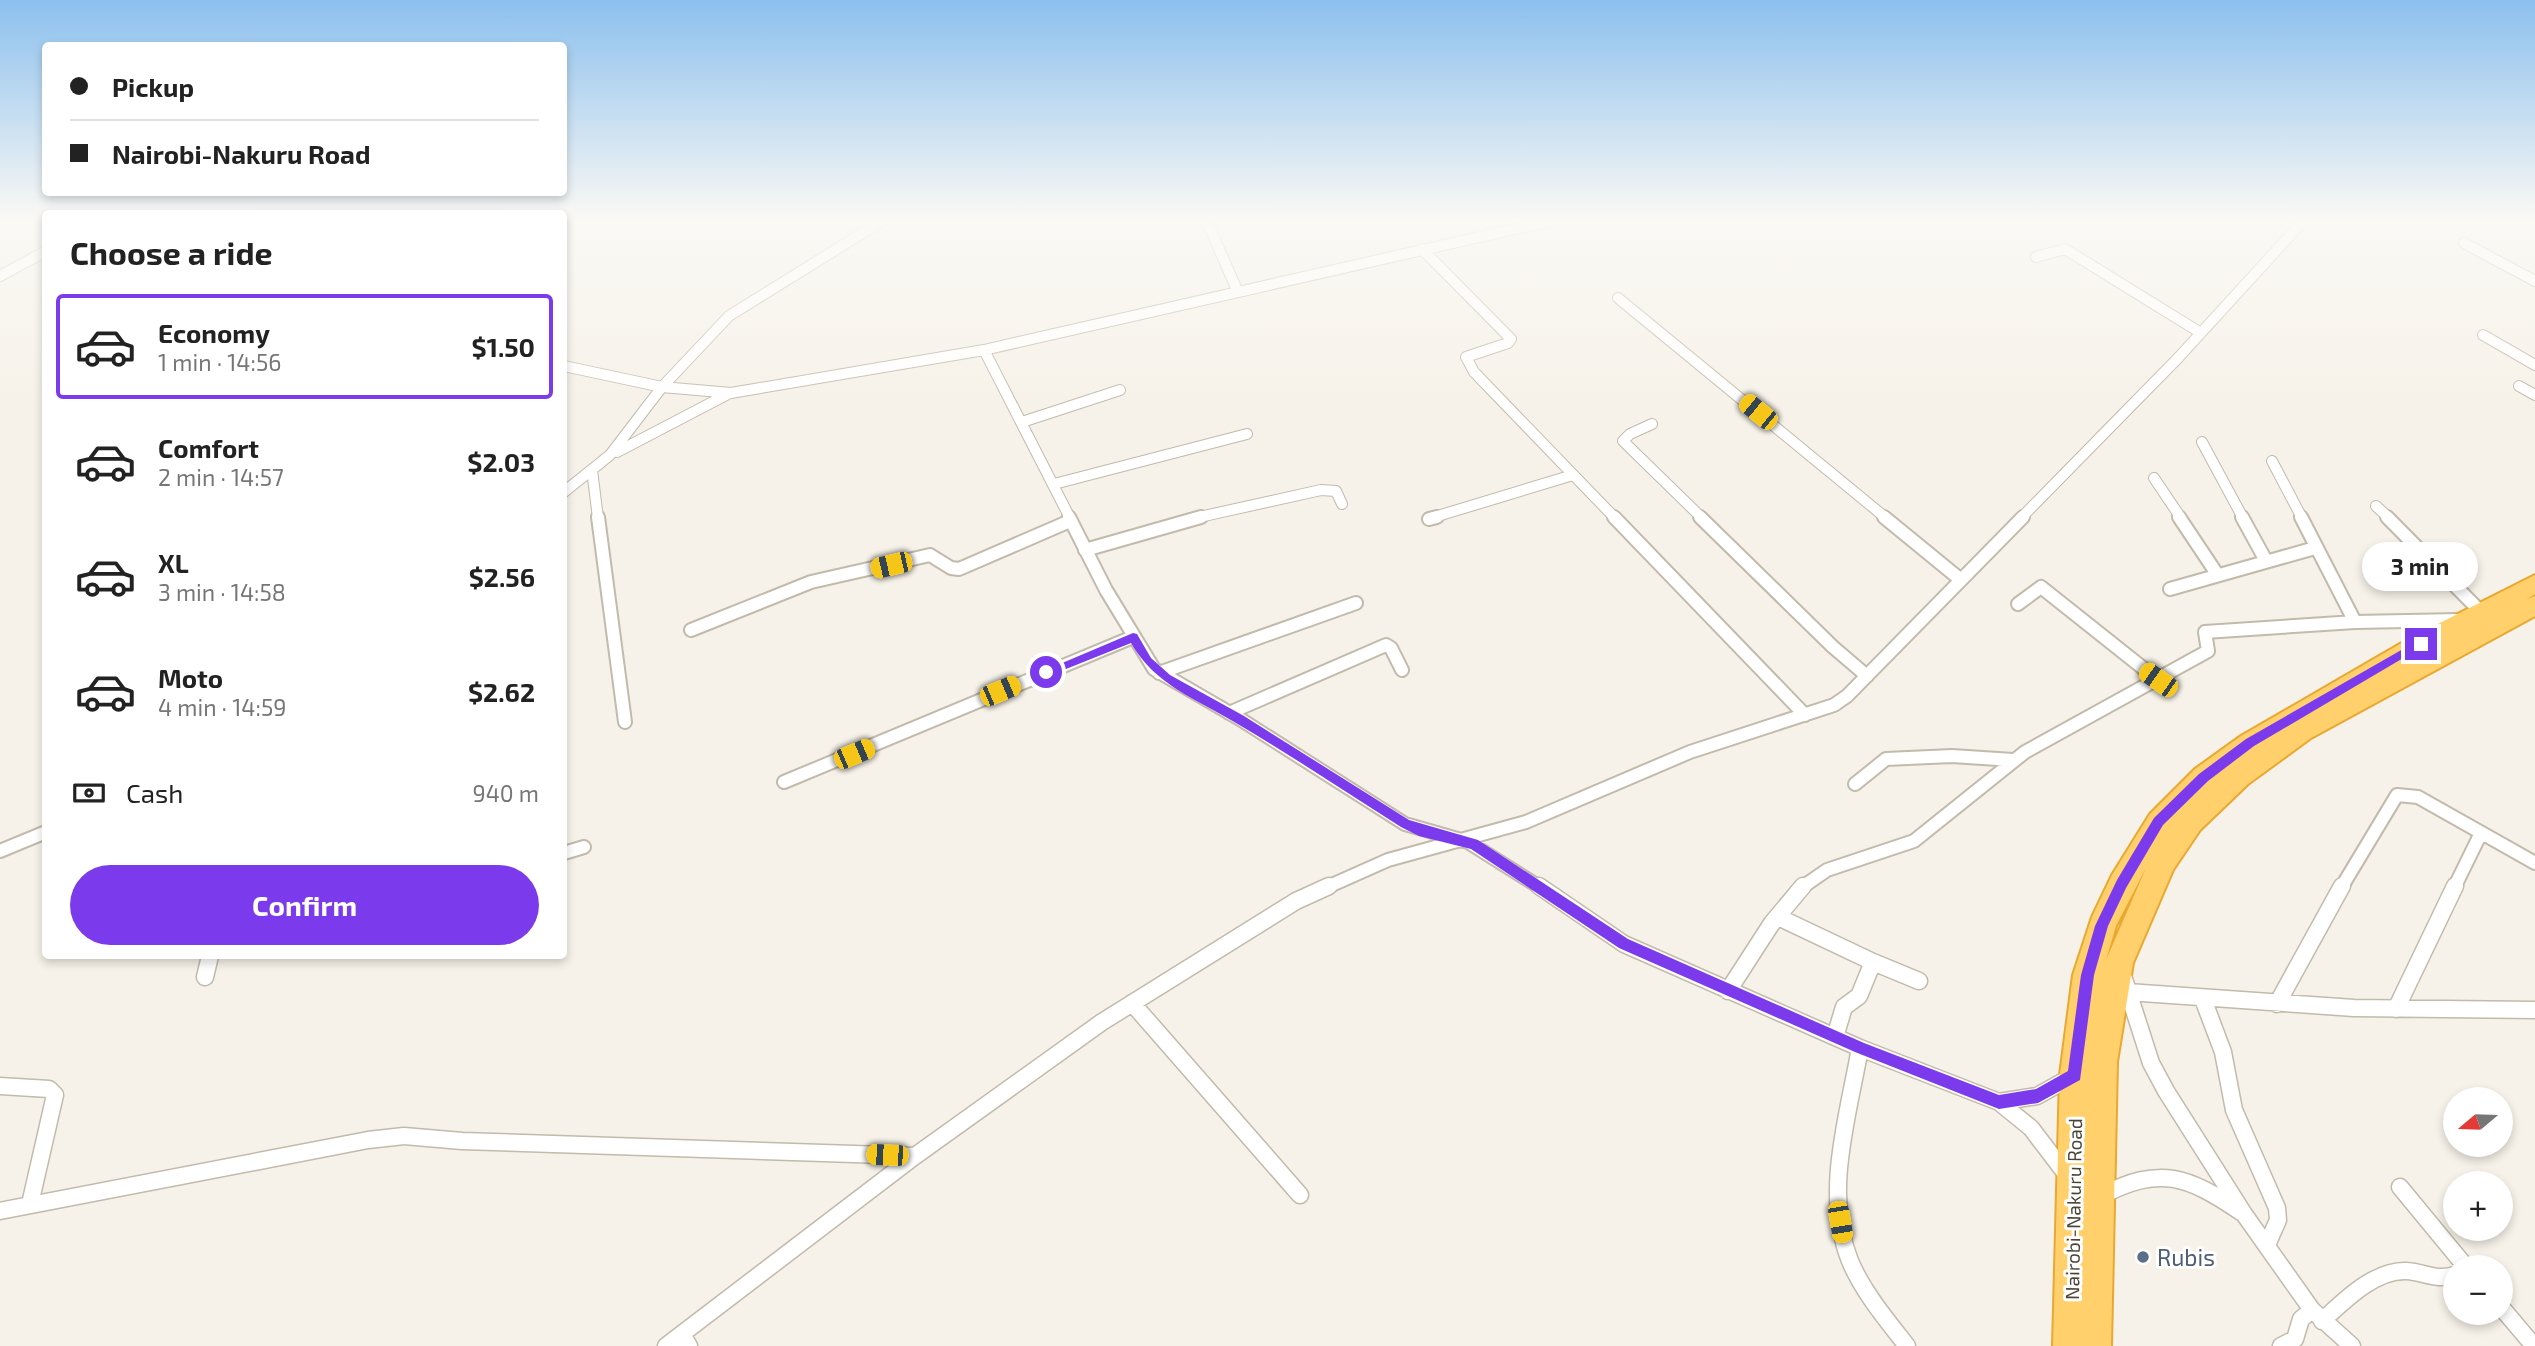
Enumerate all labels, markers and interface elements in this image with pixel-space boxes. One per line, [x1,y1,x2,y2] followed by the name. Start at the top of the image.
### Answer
[112,71,194,102] text: Pickup
[112,138,370,169] text: Nairobi-Nakuru Road
[70,233,273,271] text: Choose a ride
[74,315,137,378] icon: car
[158,317,270,348] text: Economy
[472,331,535,362] text: $1.50
[158,348,281,376] text: 1 min · 14:56
[1736,391,1781,433] car
[74,430,137,493] icon: car
[158,432,259,463] text: Comfort
[467,446,535,477] text: $2.03
[158,463,284,491] text: 2 min · 14:57
[2363,542,2479,592] callout: 3 min
[74,545,137,608] icon: car
[158,547,189,578] text: XL
[869,550,914,580] car
[2391,552,2449,580] text: 3 min
[469,561,535,592] text: $2.56
[158,578,286,606] text: 3 min · 14:58
[2405,628,2437,660] route end
[1030,656,1062,688] route start
[2135,659,2182,701] car
[74,660,137,723] icon: car
[158,662,223,693] text: Moto
[977,673,1024,709] car
[468,676,535,707] text: $2.62
[158,693,286,721] text: 4 min · 14:59
[831,736,878,772] car
[70,774,108,812] icon: cash
[126,777,183,808] text: Cash
[473,779,539,807] text: 940 m
[70,865,539,945] button: Confirm
[2443,1087,2513,1157] north arrow
[2443,1087,2513,1325] map controls
[2060,1118,2086,1300] street label: Nairobi-Nakuru Road
[866,1144,909,1166] car
[2443,1171,2513,1241] button: +
[1827,1199,1854,1245] car
[2157,1243,2215,1271] place label: Rubis
[2135,1249,2151,1265] marker: Rubis
[2443,1255,2513,1325] button: −

